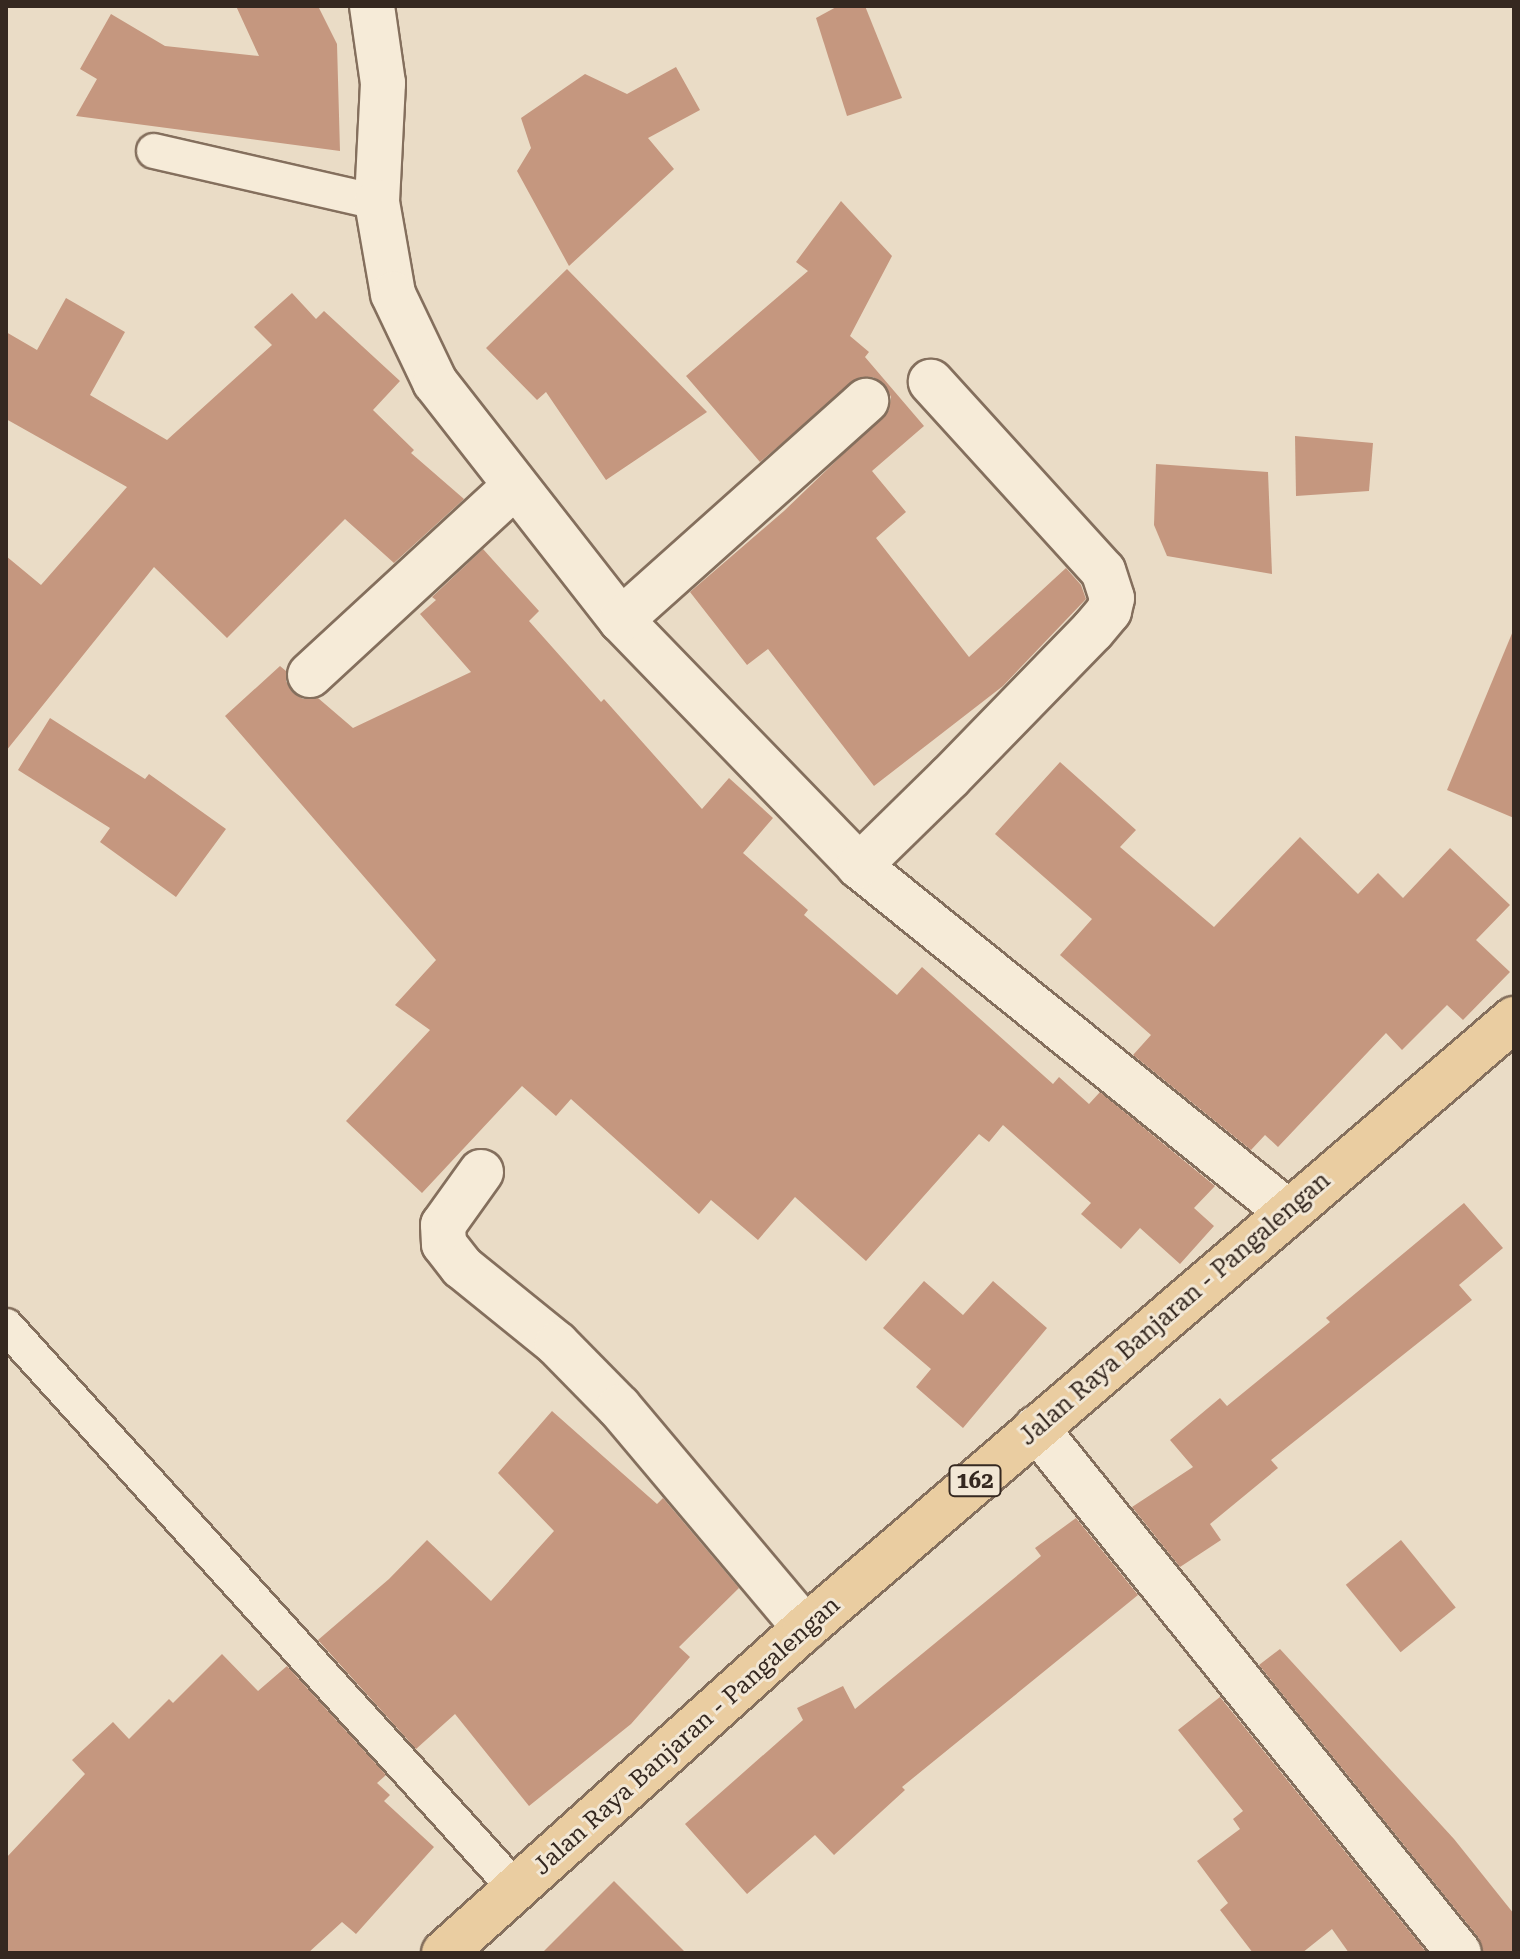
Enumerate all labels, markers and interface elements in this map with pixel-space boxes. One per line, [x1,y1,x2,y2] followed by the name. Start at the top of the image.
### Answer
[1014,1166,1336,1452] street label: Jalan Raya Banjaran - Pangalengan
[947,1463,1003,1499] road number: 162
[528,1591,846,1881] street label: Jalan Raya Banjaran - Pangalengan

